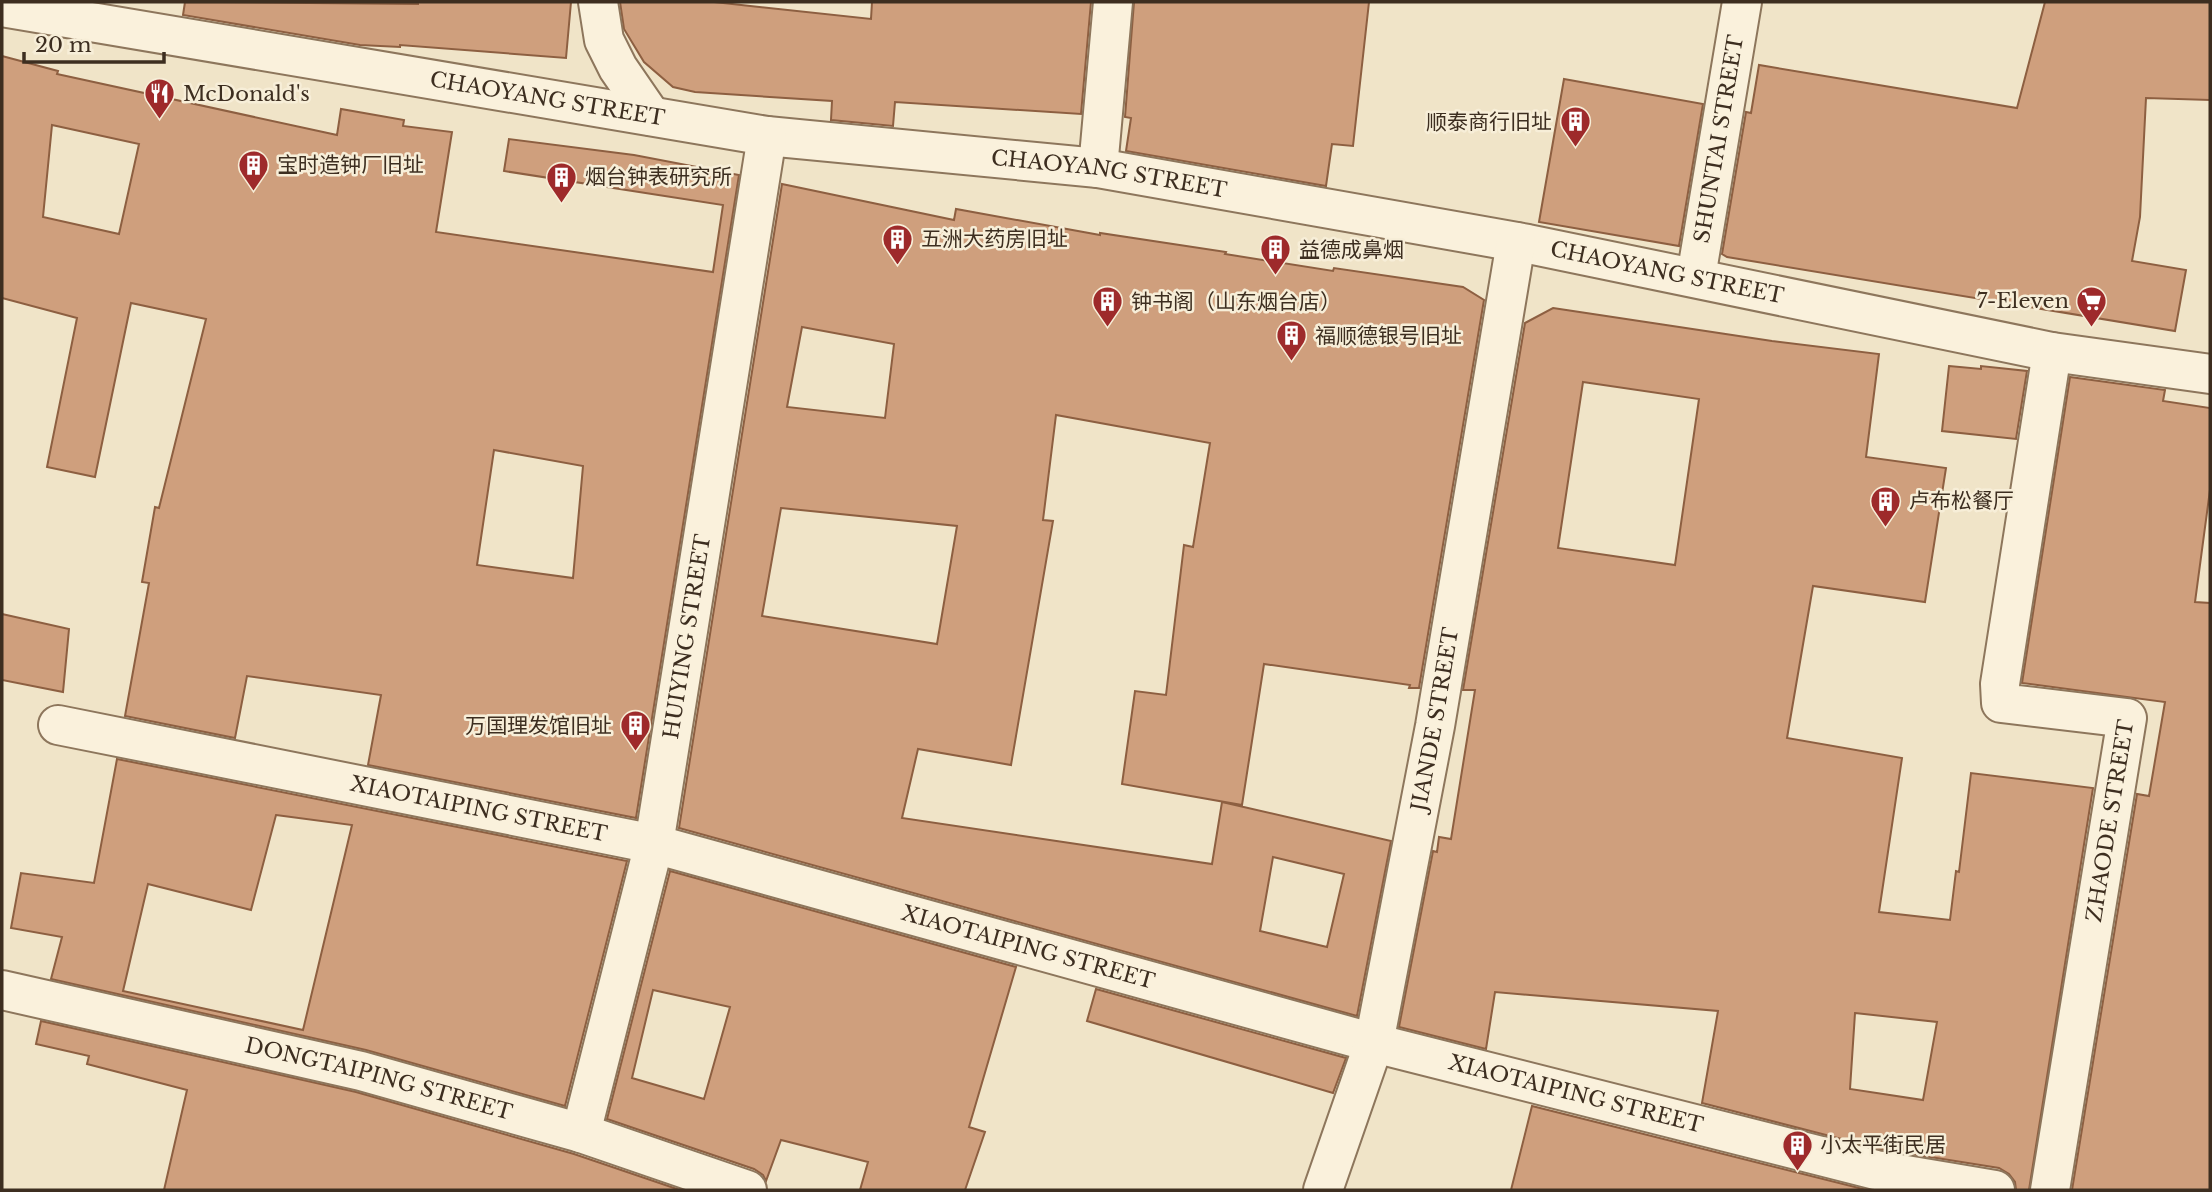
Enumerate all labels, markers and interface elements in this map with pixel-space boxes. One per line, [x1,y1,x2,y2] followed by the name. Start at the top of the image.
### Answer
[24,21,164,65] scale bar
[35,32,92,58] text: 20 m
[1689,33,1749,245] street label: SHUNTAI STREET
[428,66,667,132] street label: CHAOYANG STREET
[143,77,177,121] restaurant icon: McDonald's
[183,81,310,107] place label: McDonald's
[1558,105,1592,149] building icon: 顺泰商行旧址
[1426,109,1552,135] place label: 顺泰商行旧址
[990,145,1229,204] street label: CHAOYANG STREET
[237,148,271,192] building icon: 宝时造钟厂旧址
[277,152,424,178] place label: 宝时造钟厂旧址
[545,160,579,204] building icon: 烟台钟表研究所
[585,164,732,190] place label: 烟台钟表研究所
[881,222,915,266] building icon: 五洲大药房旧址
[921,226,1068,252] place label: 五洲大药房旧址
[1259,233,1293,277] building icon: 益德成鼻烟
[1548,236,1786,309] street label: CHAOYANG STREET
[1299,237,1404,263] place label: 益德成鼻烟
[2075,284,2109,328] supermarket icon: 7-Eleven
[1091,285,1125,329] building icon: 钟书阁（山东烟台店）
[1977,288,2069,314] place label: 7-Eleven
[1131,289,1341,315] place label: 钟书阁（山东烟台店）
[1275,319,1309,363] building icon: 福顺德银号旧址
[1315,323,1462,349] place label: 福顺德银号旧址
[1869,484,1903,528] building icon: 卢布松餐厅
[1909,488,2014,514] place label: 卢布松餐厅
[658,532,716,741] street label: HUIYING STREET
[1405,626,1464,816] street label: JIANDE STREET
[618,709,652,753] building icon: 万国理发馆旧址
[465,713,612,739] place label: 万国理发馆旧址
[2081,718,2140,924] street label: ZHAODE STREET
[348,771,610,847] street label: XIAOTAIPING STREET
[899,900,1158,995] street label: XIAOTAIPING STREET
[243,1032,515,1126] street label: DONGTAIPING STREET
[1446,1049,1706,1139] street label: XIAOTAIPING STREET
[1780,1128,1814,1172] building icon: 小太平街民居
[1820,1132,1946,1158] place label: 小太平街民居

